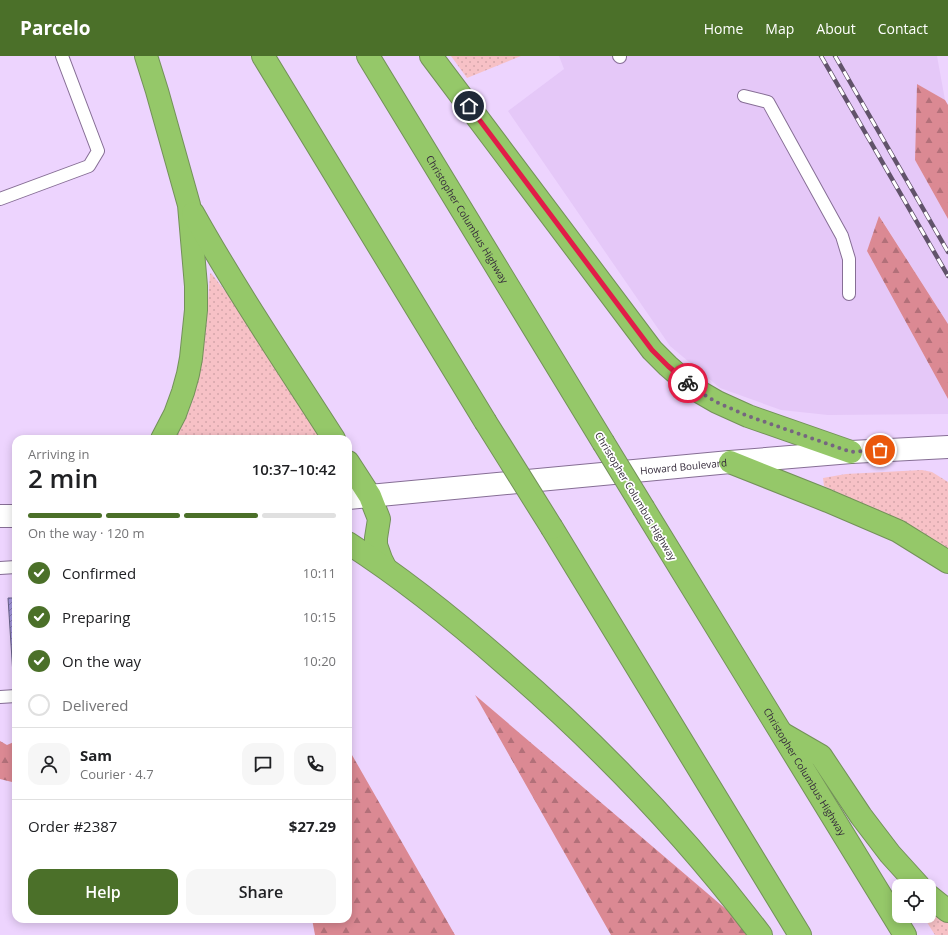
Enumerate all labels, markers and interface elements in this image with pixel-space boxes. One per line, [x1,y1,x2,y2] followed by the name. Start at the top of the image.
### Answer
[20,15,91,41] text: Parcelo
[704,19,743,38] text: Home
[765,19,794,38] text: Map
[816,19,856,38] text: About
[878,19,928,38] text: Contact
[452,89,486,123] pin
[458,95,480,117] icon: home
[423,152,512,287] street label: Christopher Columbus Highway
[668,363,708,403] courier
[677,372,699,394] icon: bike
[592,429,681,564] street label: Christopher Columbus Highway
[863,433,897,467] pin
[869,439,891,461] icon: bag
[28,445,90,463] text: Arriving in
[640,455,728,477] street label: Howard Boulevard
[252,459,336,479] text: 10:37–10:42
[28,460,98,496] text: 2 min
[28,524,144,542] text: On the way · 120 m
[28,562,50,584] icon: check
[62,563,136,583] text: Confirmed
[303,564,336,582] text: 10:11
[28,606,50,628] icon: check
[62,607,130,627] text: Preparing
[303,608,336,626] text: 10:15
[28,650,50,672] icon: check
[62,651,141,671] text: On the way
[303,652,336,670] text: 10:20
[62,695,129,715] text: Delivered
[760,705,850,839] street label: Christopher Columbus Highway
[28,743,70,785] button: person
[242,743,284,785] button: chat
[294,743,336,785] button: phone
[80,745,112,765] text: Sam
[80,765,154,783] text: Courier · 4.7
[28,816,117,836] text: Order #2387
[289,816,336,836] text: $27.29
[28,869,178,915] button: Help
[186,869,336,915] button: Share
[892,879,936,923] map controls
[892,879,936,923] button: locate

